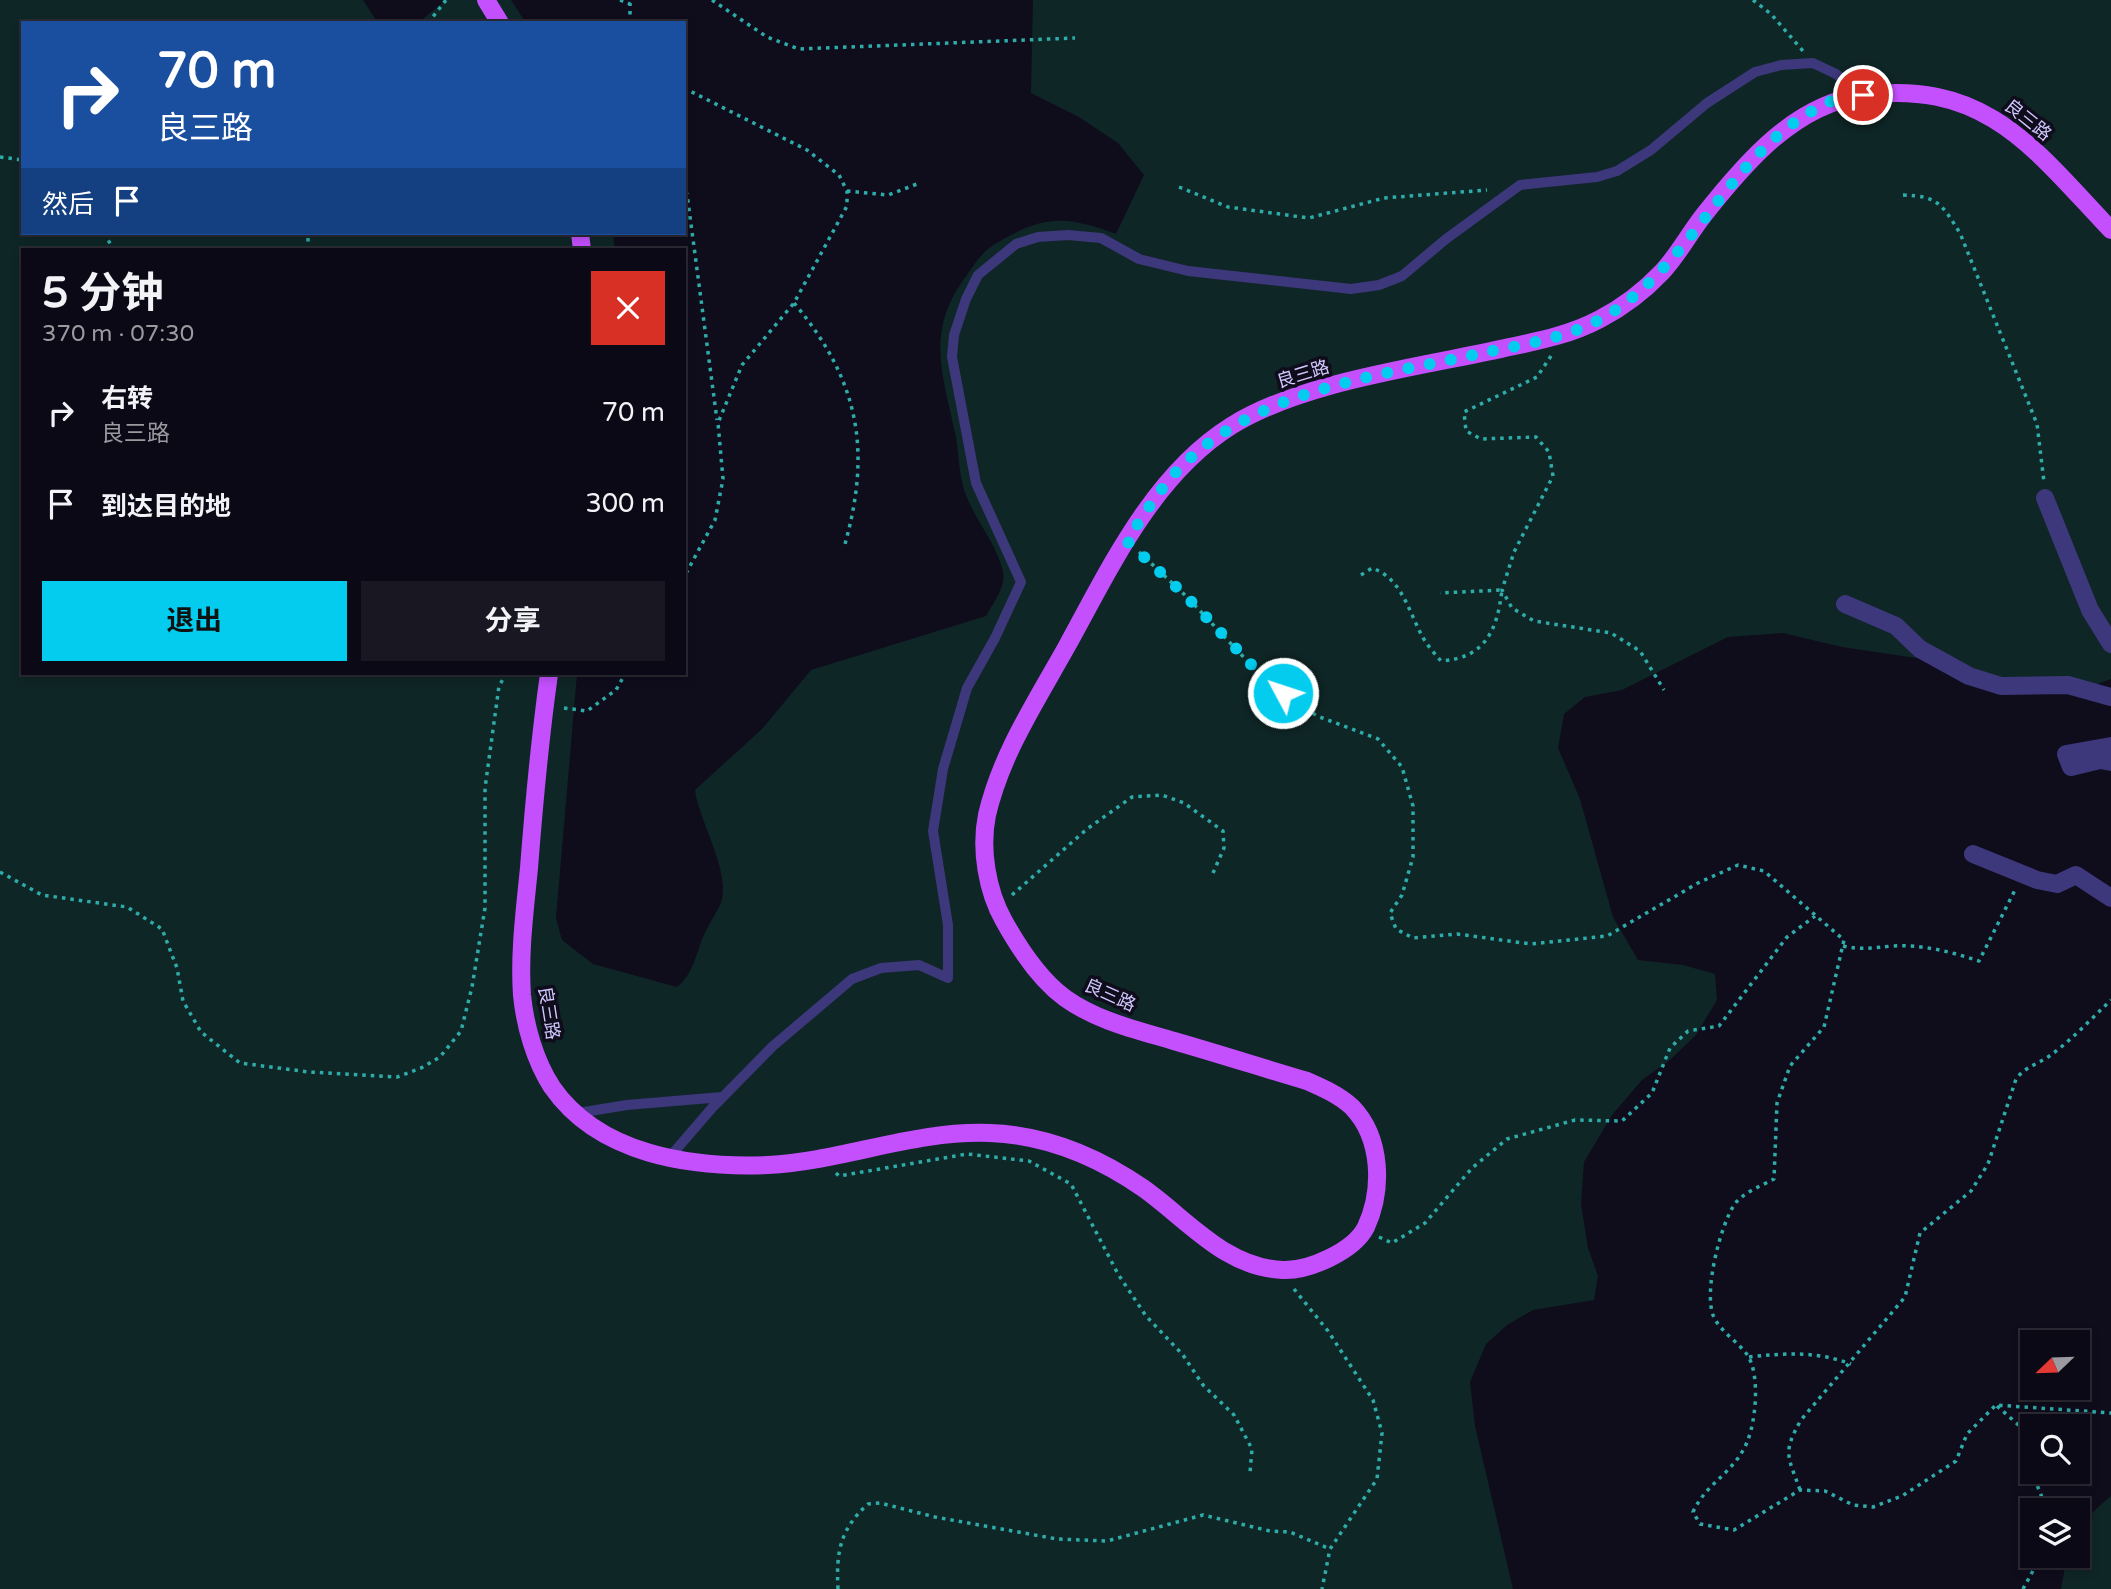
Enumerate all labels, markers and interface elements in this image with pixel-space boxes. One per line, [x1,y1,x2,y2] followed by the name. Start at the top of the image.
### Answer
[157,42,276,101] text: 70 m
[42,49,133,140] icon: right
[1833,65,1893,125] pin
[1844,76,1882,114] icon: arrive
[2000,94,2056,146] street label: 良三路
[157,110,253,148] text: 良三路
[108,182,146,220] icon: arrive
[42,189,94,220] text: 然后
[42,268,163,319] text: 5 分钟
[591,271,665,345] button: close
[42,320,194,348] text: 370 m · 07:30
[1274,356,1332,392] street label: 良三路
[101,383,153,414] text: 右转
[42,394,80,432] icon: right
[602,397,665,428] text: 70 m
[101,420,170,448] text: 良三路
[42,485,80,523] icon: arrive
[585,488,665,519] text: 300 m
[101,491,231,522] text: 到达目的地
[42,581,347,661] button: 退出
[361,581,665,661] button: 分享
[1246,656,1320,730] position arrow
[1081,974,1139,1016] street label: 良三路
[534,985,564,1041] street label: 良三路
[2020,1330,2090,1400] north arrow
[2020,1330,2090,1568] map controls
[2020,1414,2090,1484] button: search
[2020,1498,2090,1568] button: layers

